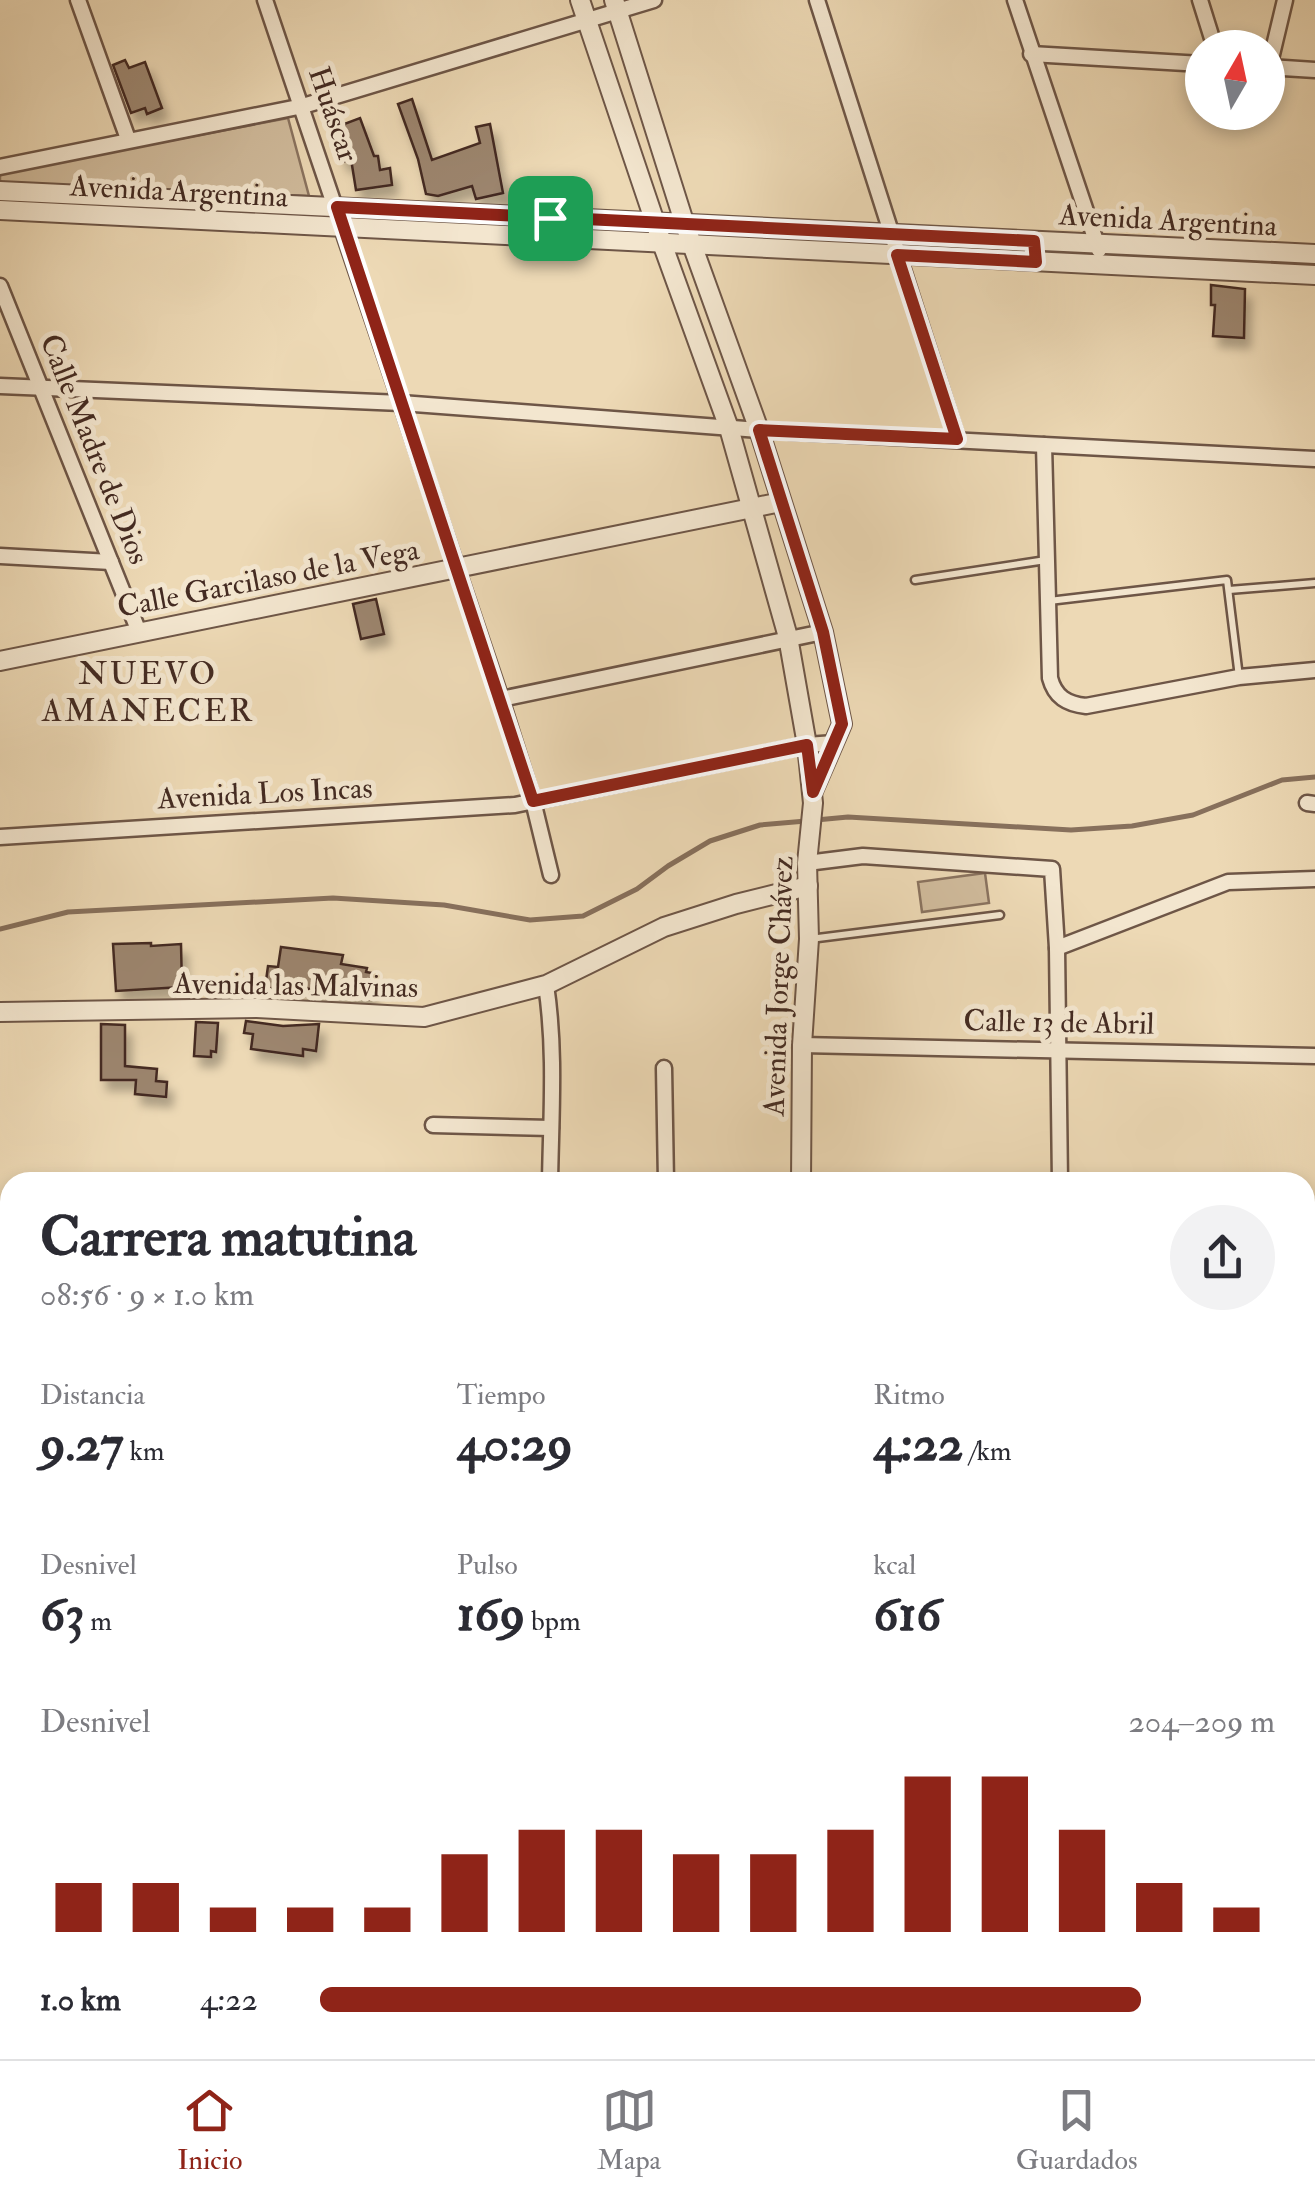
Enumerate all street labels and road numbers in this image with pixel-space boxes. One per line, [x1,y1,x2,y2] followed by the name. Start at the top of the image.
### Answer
[300,62,367,167] street label: Huáscar
[68,167,290,216] street label: Avenida Argentina
[1057,196,1279,245] street label: Avenida Argentina
[32,329,158,570] street label: Calle Madre de Dios
[114,531,423,626] street label: Calle Garcilaso de la Vega
[156,769,374,818] street label: Avenida Los Incas
[755,855,802,1118] street label: Avenida Jorge Chávez
[172,965,419,1006] street label: Avenida las Malvinas
[963,1002,1155,1043] street label: Calle 13 de Abril

